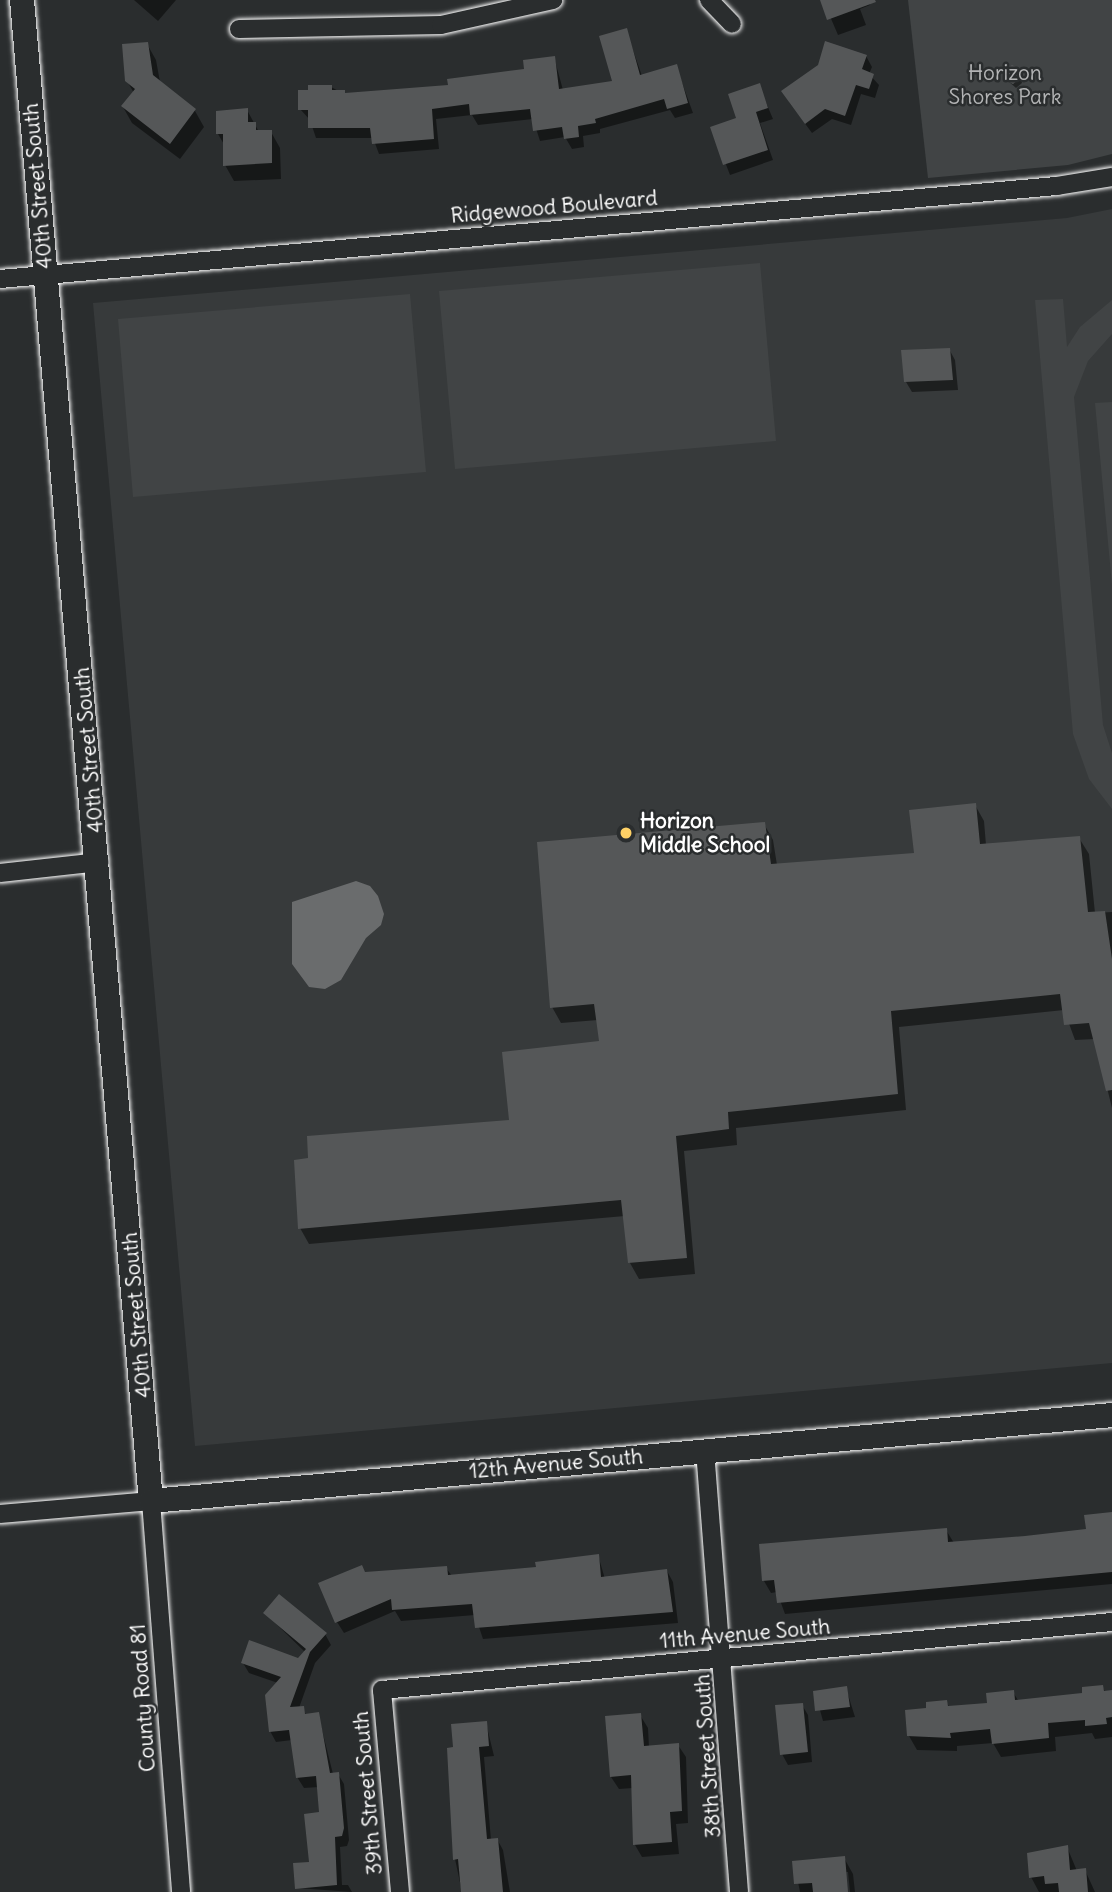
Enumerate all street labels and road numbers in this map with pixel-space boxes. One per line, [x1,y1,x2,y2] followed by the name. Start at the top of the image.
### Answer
[18,102,58,270] street label: 40th Street South
[450,185,658,229] street label: Ridgewood Boulevard
[69,666,109,834] street label: 40th Street South
[117,1231,157,1399] street label: 40th Street South
[468,1444,644,1484] street label: 12th Avenue South
[659,1614,831,1654] street label: 11th Avenue South
[125,1623,161,1773] street label: County Road 81
[690,1673,726,1839] street label: 38th Street South
[348,1710,388,1876] street label: 39th Street South

